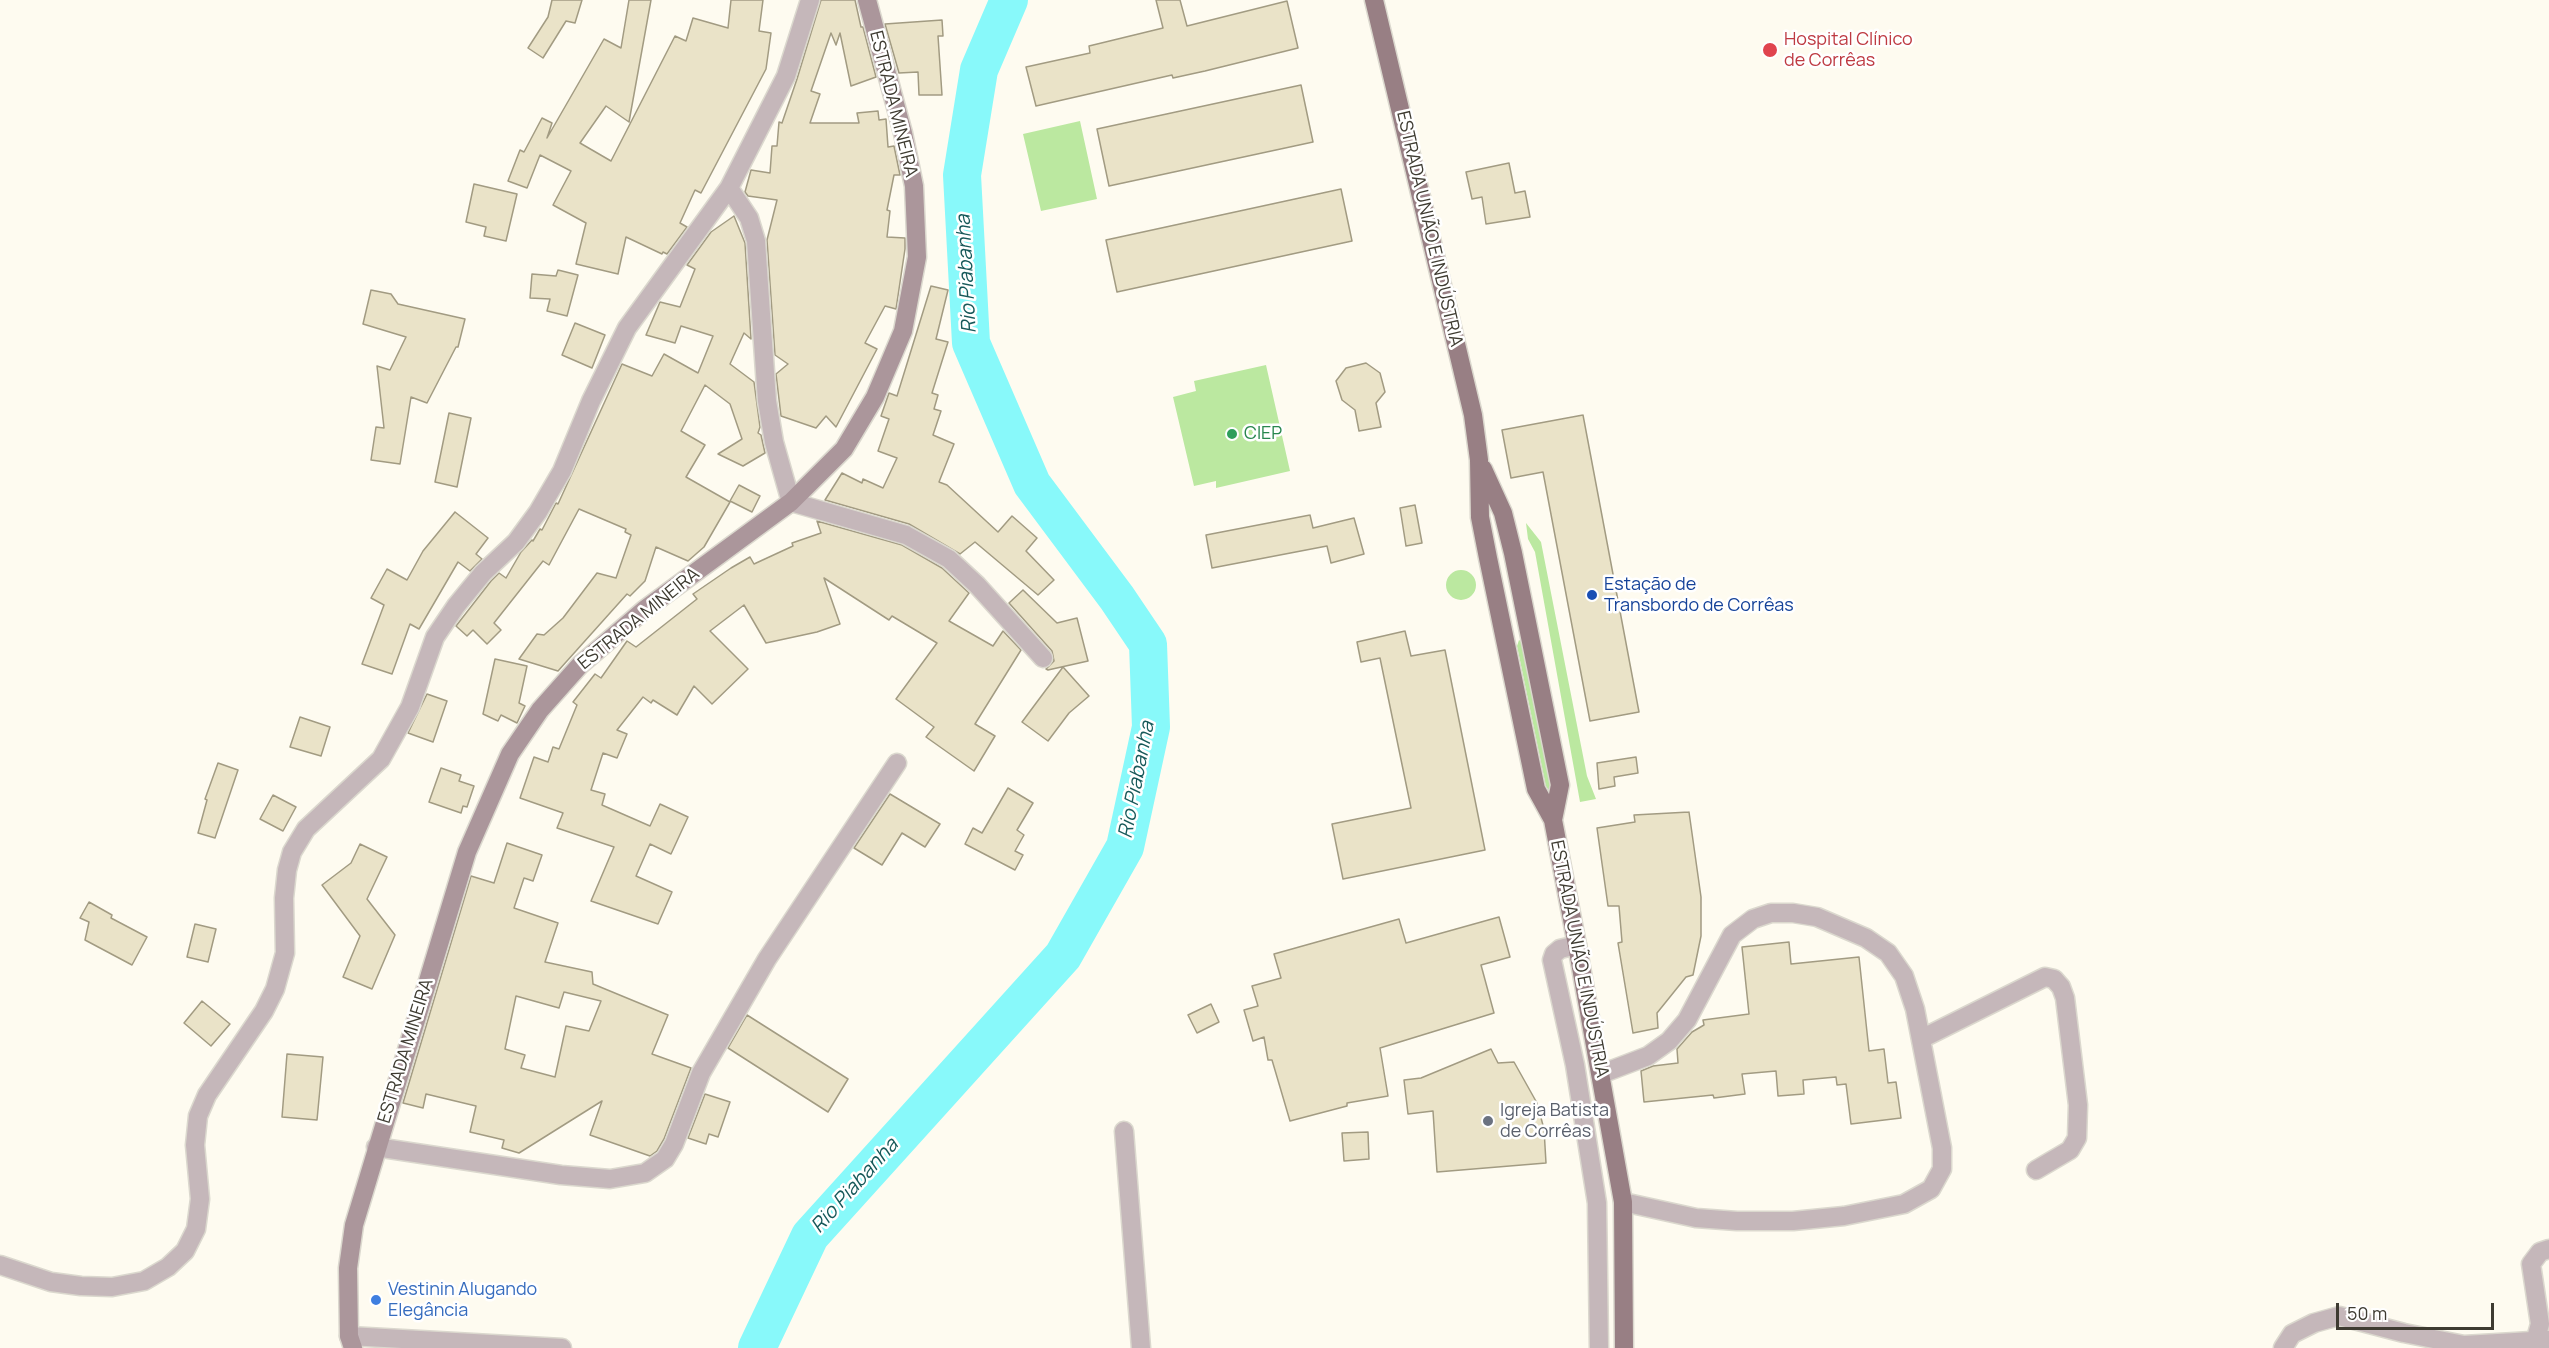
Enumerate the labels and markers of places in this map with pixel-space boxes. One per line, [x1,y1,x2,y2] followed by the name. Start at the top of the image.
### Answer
[1784,29,1913,72] place label: Hospital Clínico de Corrêas
[1761,41,1779,59] marker: Hospital Clínico de Corrêas
[1244,423,1282,445] place label: CIEP
[1225,427,1239,441] marker: CIEP
[1604,574,1794,616] place label: Estação de Transbordo de Corrêas
[1585,588,1599,602] marker: Estação de Transbordo de Corrêas
[1500,1100,1609,1142] place label: Igreja Batista de Corrêas
[1481,1114,1495,1128] marker: Igreja Batista de Corrêas
[388,1279,537,1322] place label: Vestinin Alugando Elegância
[369,1293,383,1307] marker: Vestinin Alugando Elegância

